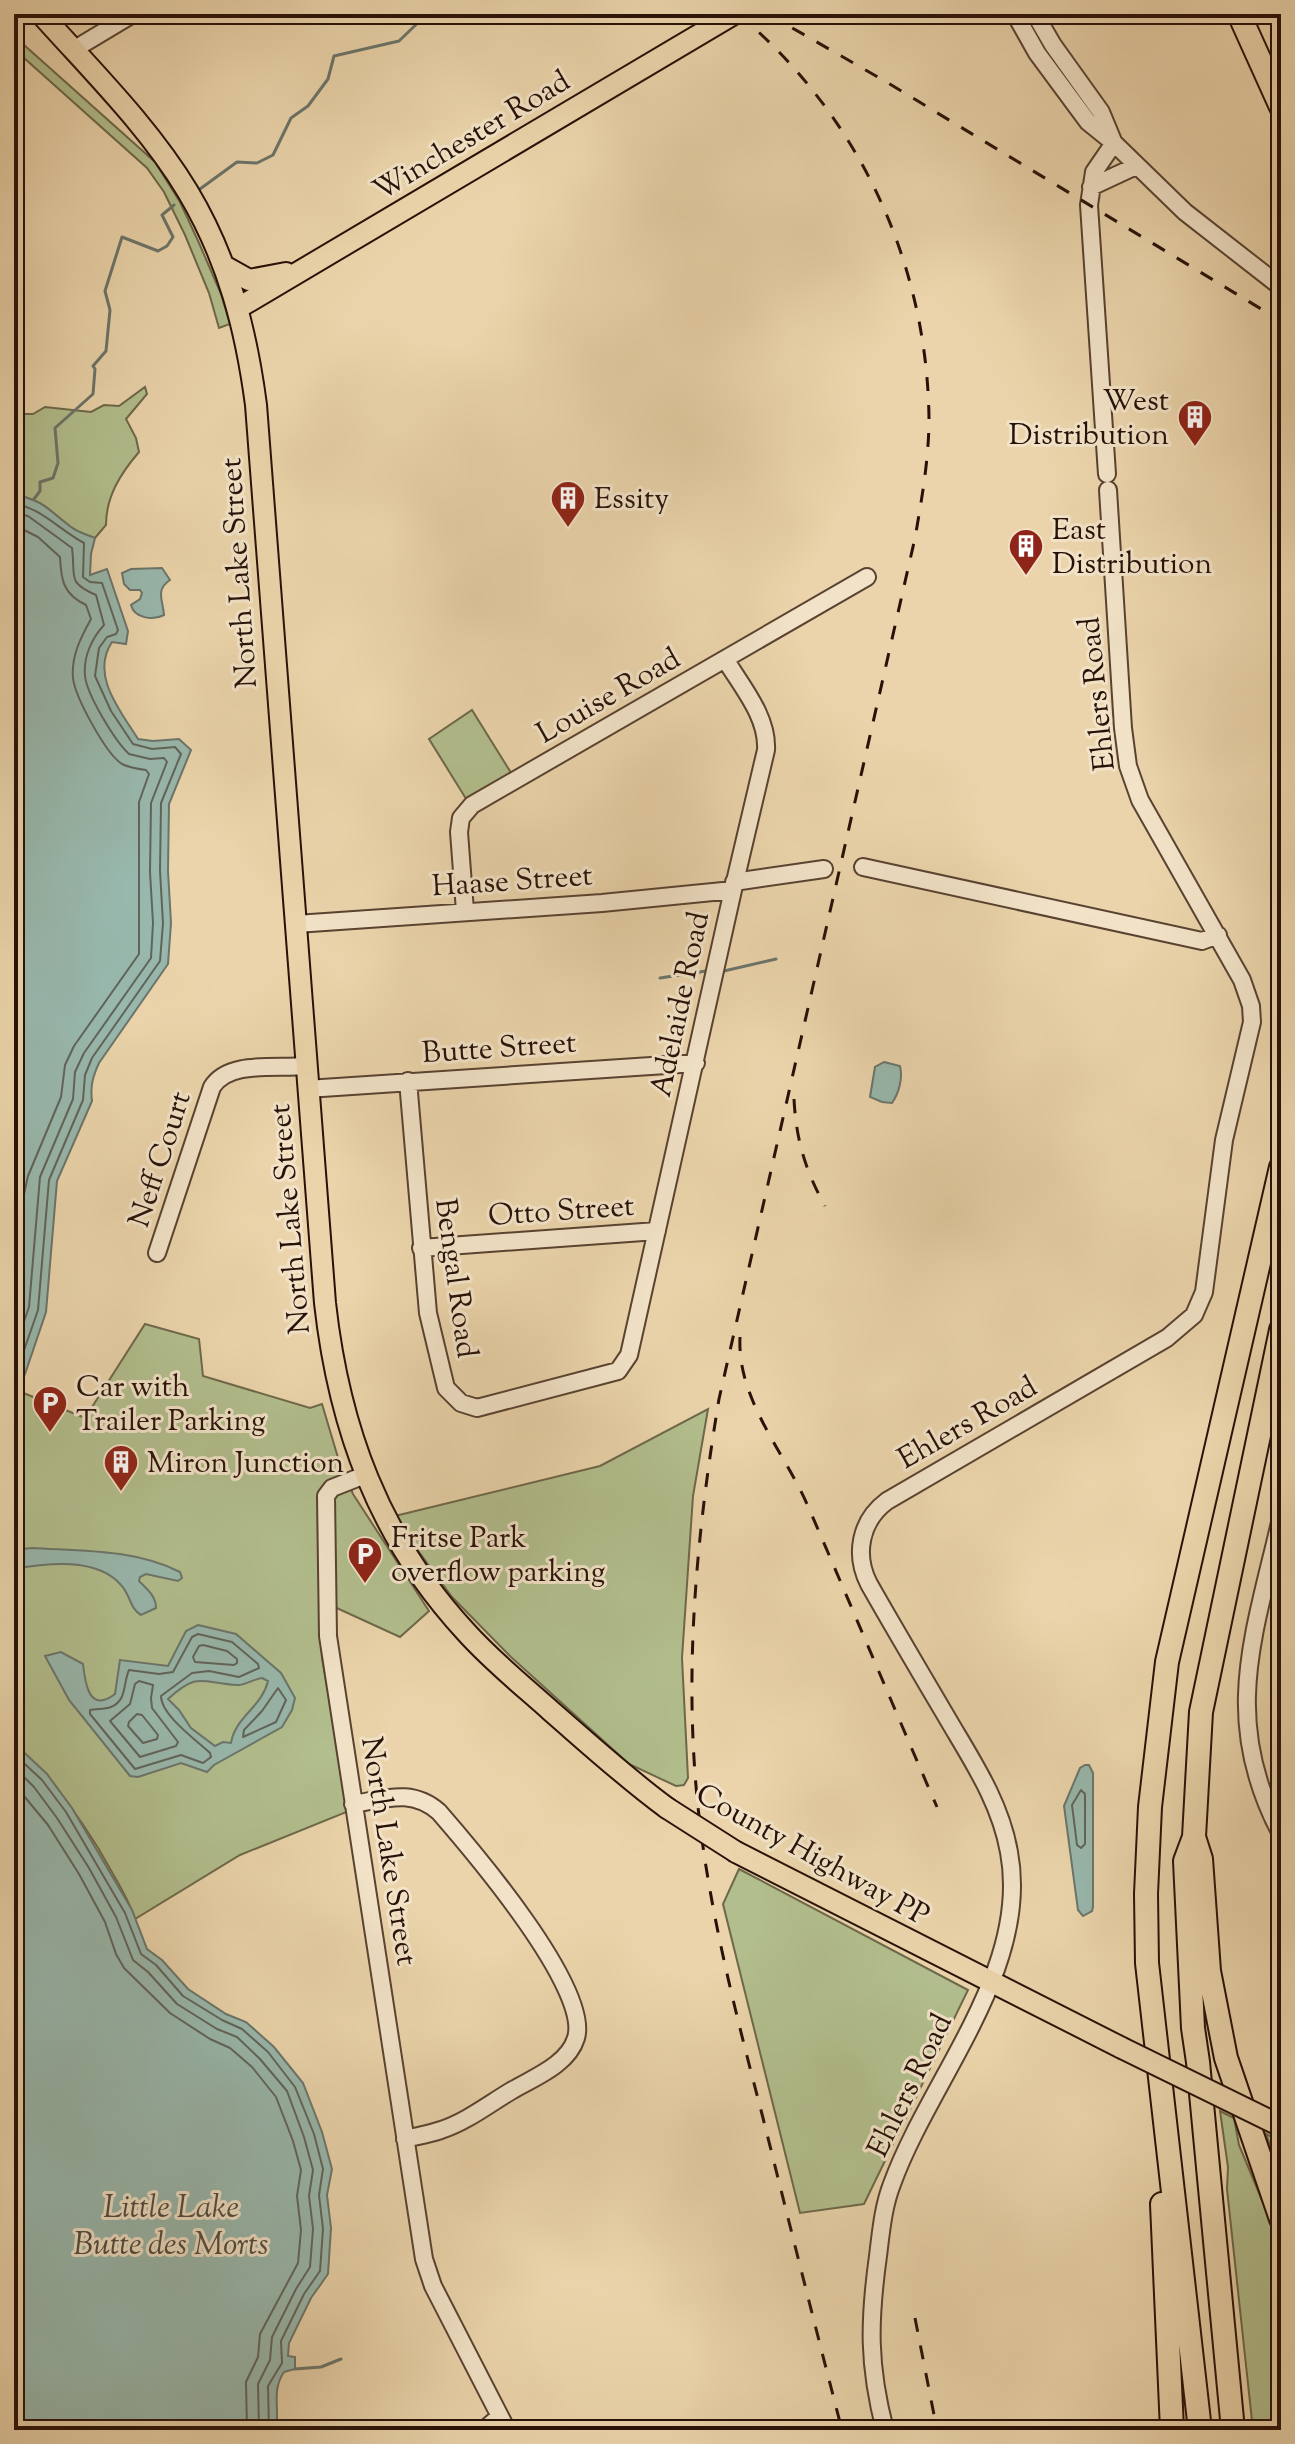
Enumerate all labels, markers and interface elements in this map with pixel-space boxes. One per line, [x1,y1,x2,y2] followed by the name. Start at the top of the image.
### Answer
[365,61,579,213] street label: Winchester Road
[1009,381,1169,458] place label: West Distribution
[1176,398,1214,448] building icon: West Distribution
[211,456,270,690] street label: North Lake Street
[549,479,587,529] building icon: Essity
[594,479,669,522] place label: Essity
[1052,510,1213,587] place label: East Distribution
[1007,527,1045,577] building icon: East Distribution
[1069,615,1128,773] street label: Ehlers Road
[529,639,689,756] street label: Louise Road
[430,855,594,910] street label: Haase Street
[641,908,722,1101] street label: Adelaide Road
[421,1023,578,1076] street label: Butte Street
[119,1086,204,1233] street label: Neff Court
[260,1102,323,1336] street label: North Lake Street
[487,1186,636,1239] street label: Otto Street
[422,1196,487,1361] street label: Bengal Road
[76,1367,266,1444] place label: Car with Trailer Parking
[891,1367,1046,1481] street label: Ehlers Road
[31,1384,69,1434] parking icon: Car with Trailer Parking
[102,1443,140,1493] building icon: Miron Junction
[147,1443,345,1486] place label: Miron Junction
[391,1518,605,1595] place label: Fritse Park overflow parking
[346,1535,384,1585] parking icon: Fritse Park overflow parking
[348,1734,427,1969] street label: North Lake Street
[687,1774,936,1938] street label: County Highway PP
[858,2007,964,2165] street label: Ehlers Road
[74,2186,268,2269] water label: Little Lake Butte des Morts

